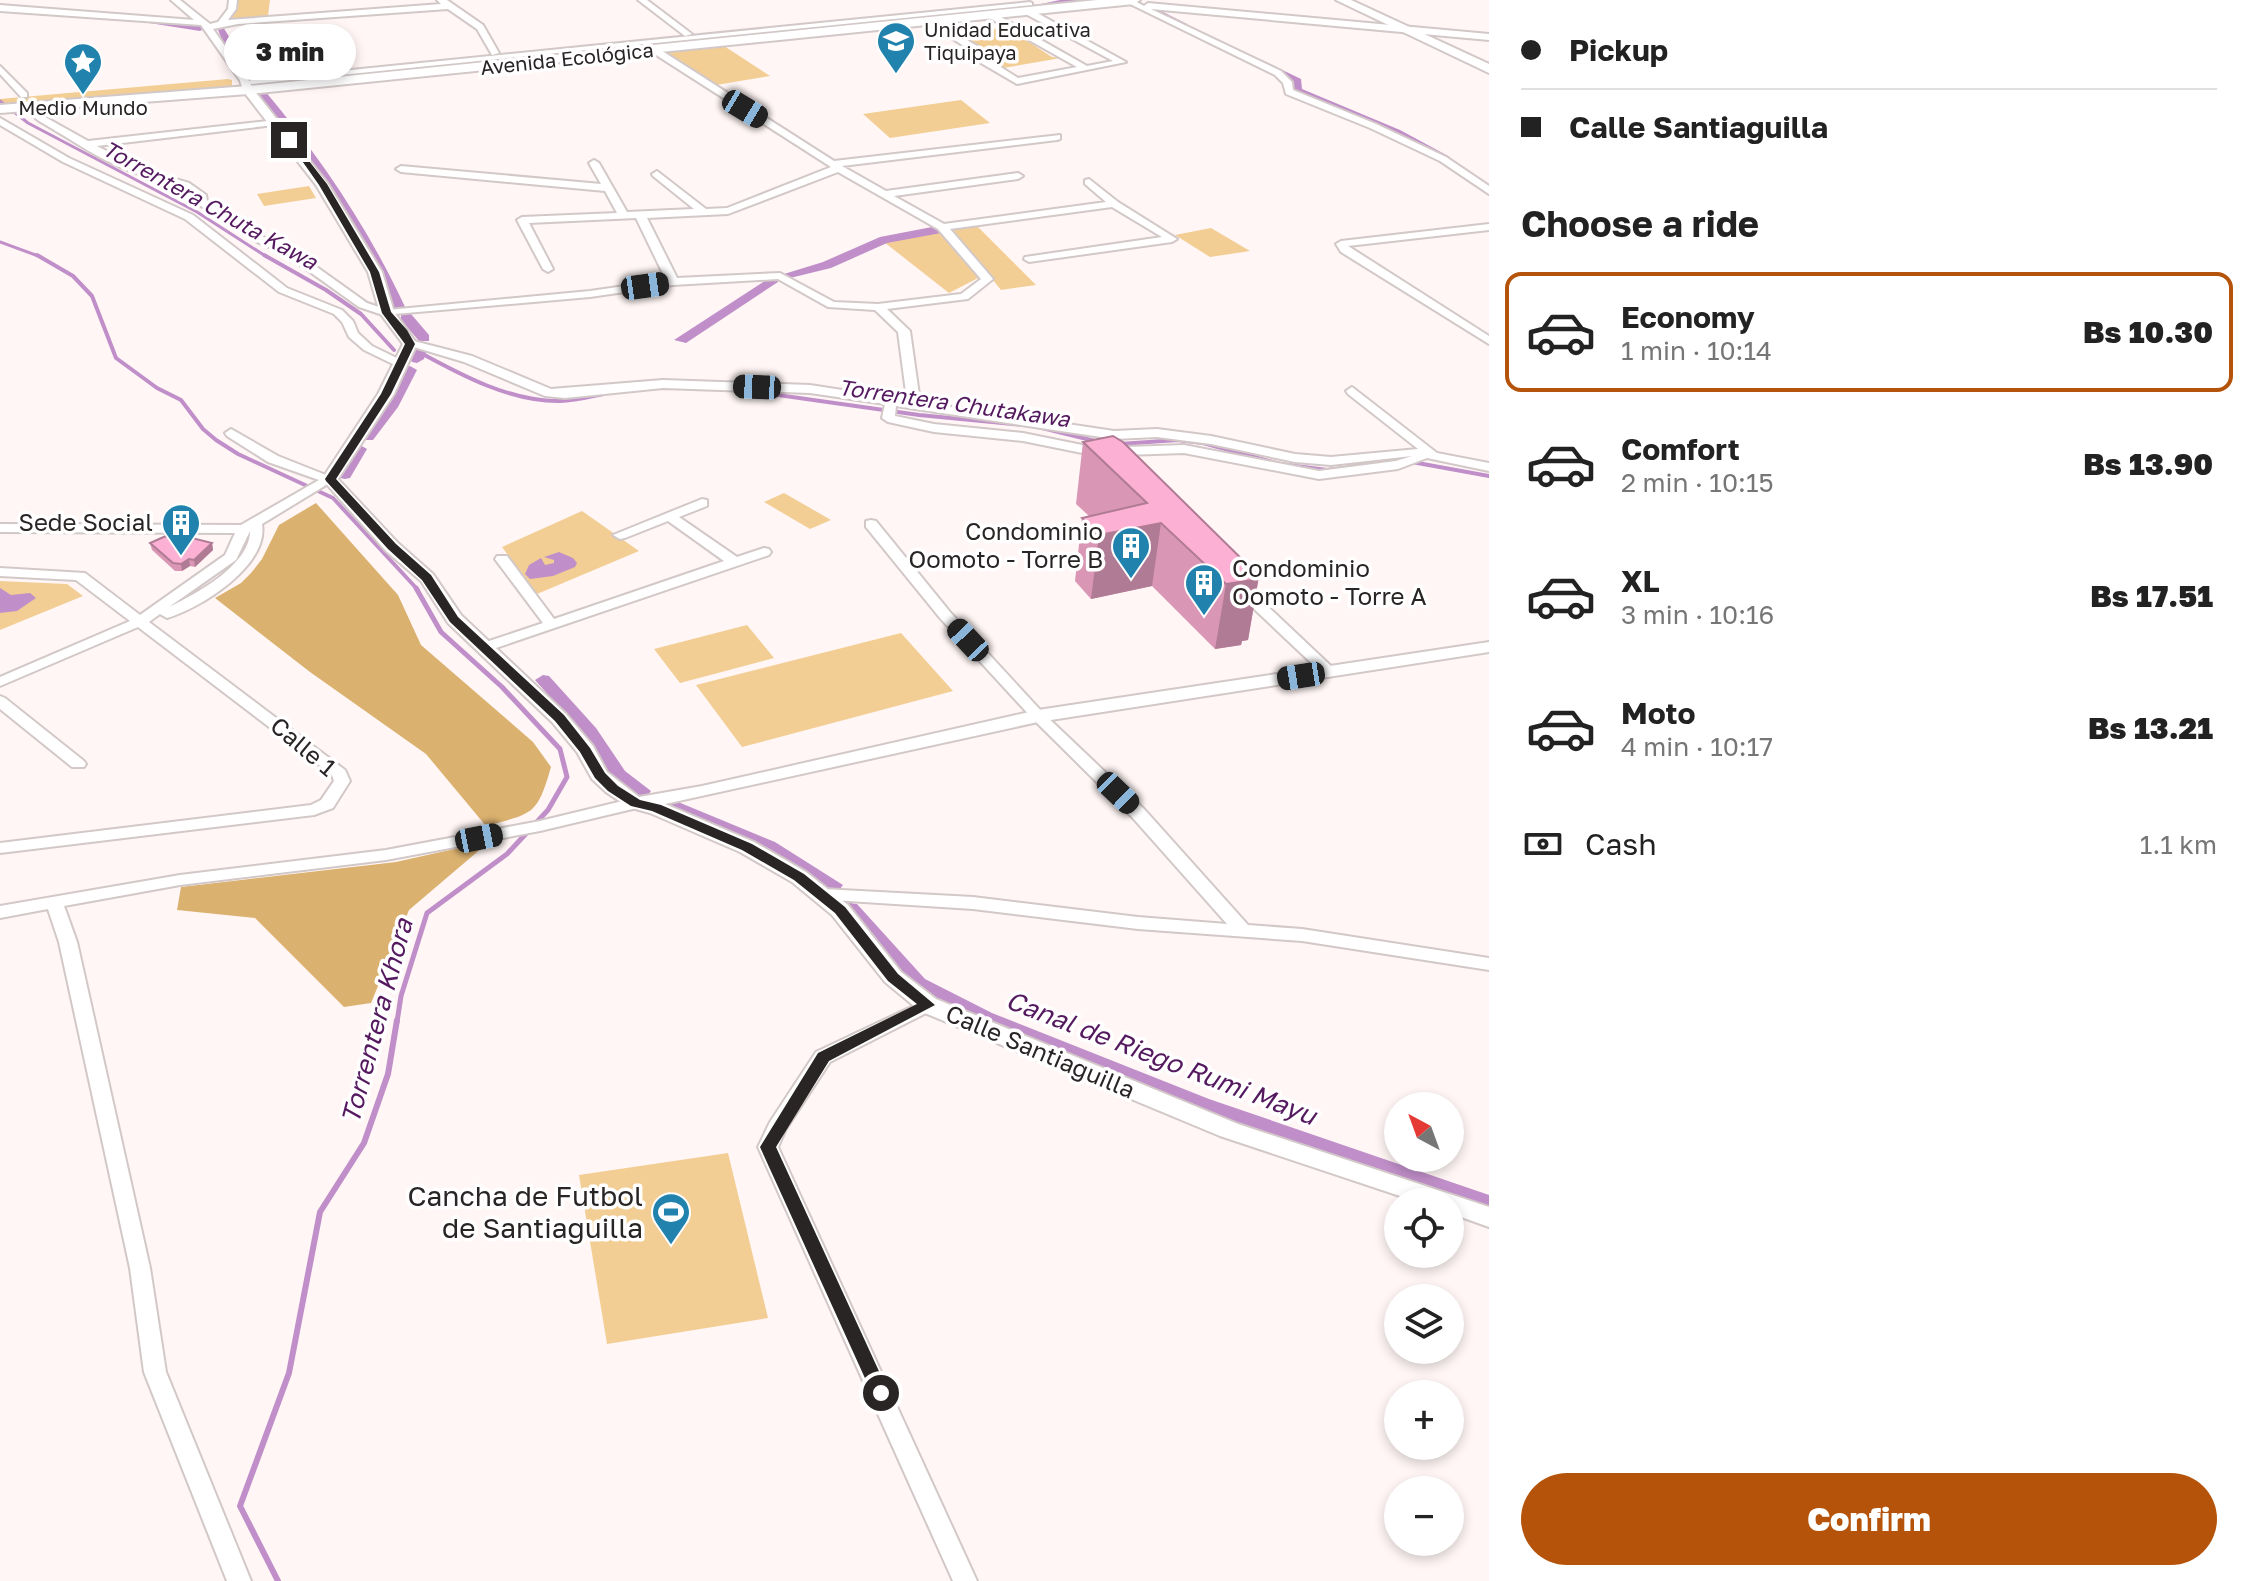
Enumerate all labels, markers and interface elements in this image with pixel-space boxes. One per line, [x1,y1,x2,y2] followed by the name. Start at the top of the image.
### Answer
[924,17,1091,64] place label: Unidad Educativa Tiquipaya
[875,20,917,75] school or university icon: Unidad Educativa Tiquipaya
[223,24,355,80] callout: 3 min
[1569,32,1668,68] text: Pickup
[256,36,324,67] text: 3 min
[479,37,655,79] street label: Avenida Ecológica
[62,41,104,96] place icon: Medio Mundo
[718,86,772,132] car
[18,95,148,119] place label: Medio Mundo
[1569,109,1828,145] text: Calle Santiaguilla
[271,122,307,158] route end
[98,134,324,276] water label: Torrentera Chuta Kawa
[1521,202,1759,245] text: Choose a ride
[620,271,670,301] car
[1525,296,1597,368] icon: car
[1621,299,1755,335] text: Economy
[2083,314,2213,350] text: Bs 10.30
[1621,335,1772,366] text: 1 min · 10:14
[837,373,1073,432] water label: Torrentera Chutakawa
[733,374,781,400] car
[1525,428,1597,500] icon: car
[1621,431,1740,467] text: Comfort
[2083,446,2213,482] text: Bs 13.90
[1621,467,1774,498] text: 2 min · 10:15
[160,502,202,557] building icon: Sede Social
[19,507,153,536] place label: Sede Social
[908,516,1103,573] place label: Condominio Oomoto - Torre B
[1110,525,1152,580] building icon: Condominio Oomoto - Torre B
[1232,553,1427,610] place label: Condominio Oomoto - Torre A
[1525,560,1597,632] icon: car
[1183,562,1225,617] building icon: Condominio Oomoto - Torre A
[1621,563,1660,599] text: XL
[2090,578,2213,614] text: Bs 17.51
[1621,599,1774,630] text: 3 min · 10:16
[943,614,993,666] car
[1275,660,1327,692] car
[1525,692,1597,764] icon: car
[1621,695,1696,731] text: Moto
[265,710,343,782] street label: Calle 1
[2088,710,2213,746] text: Bs 13.21
[1621,731,1773,762] text: 4 min · 10:17
[1092,768,1144,818] car
[453,822,505,854] car
[1521,822,1565,866] icon: cash
[1585,826,1657,862] text: Cash
[2140,829,2217,860] text: 1.1 km
[334,914,419,1127] water label: Torrentera Khora
[1002,984,1323,1132] water label: Canal de Riego Rumi Mayu
[942,998,1139,1104] street label: Calle Santiaguilla
[1384,1092,1464,1172] north arrow
[1384,1092,1464,1556] map controls
[407,1179,643,1244] place label: Cancha de Futbol de Santiaguilla
[1384,1188,1464,1268] button: locate
[650,1191,692,1246] sports icon: Cancha de Futbol de Santiaguilla
[1384,1284,1464,1364] button: layers
[863,1375,899,1411] route start
[1384,1380,1464,1460] button: +
[1521,1473,2217,1565] button: Confirm
[1384,1476,1464,1556] button: −

